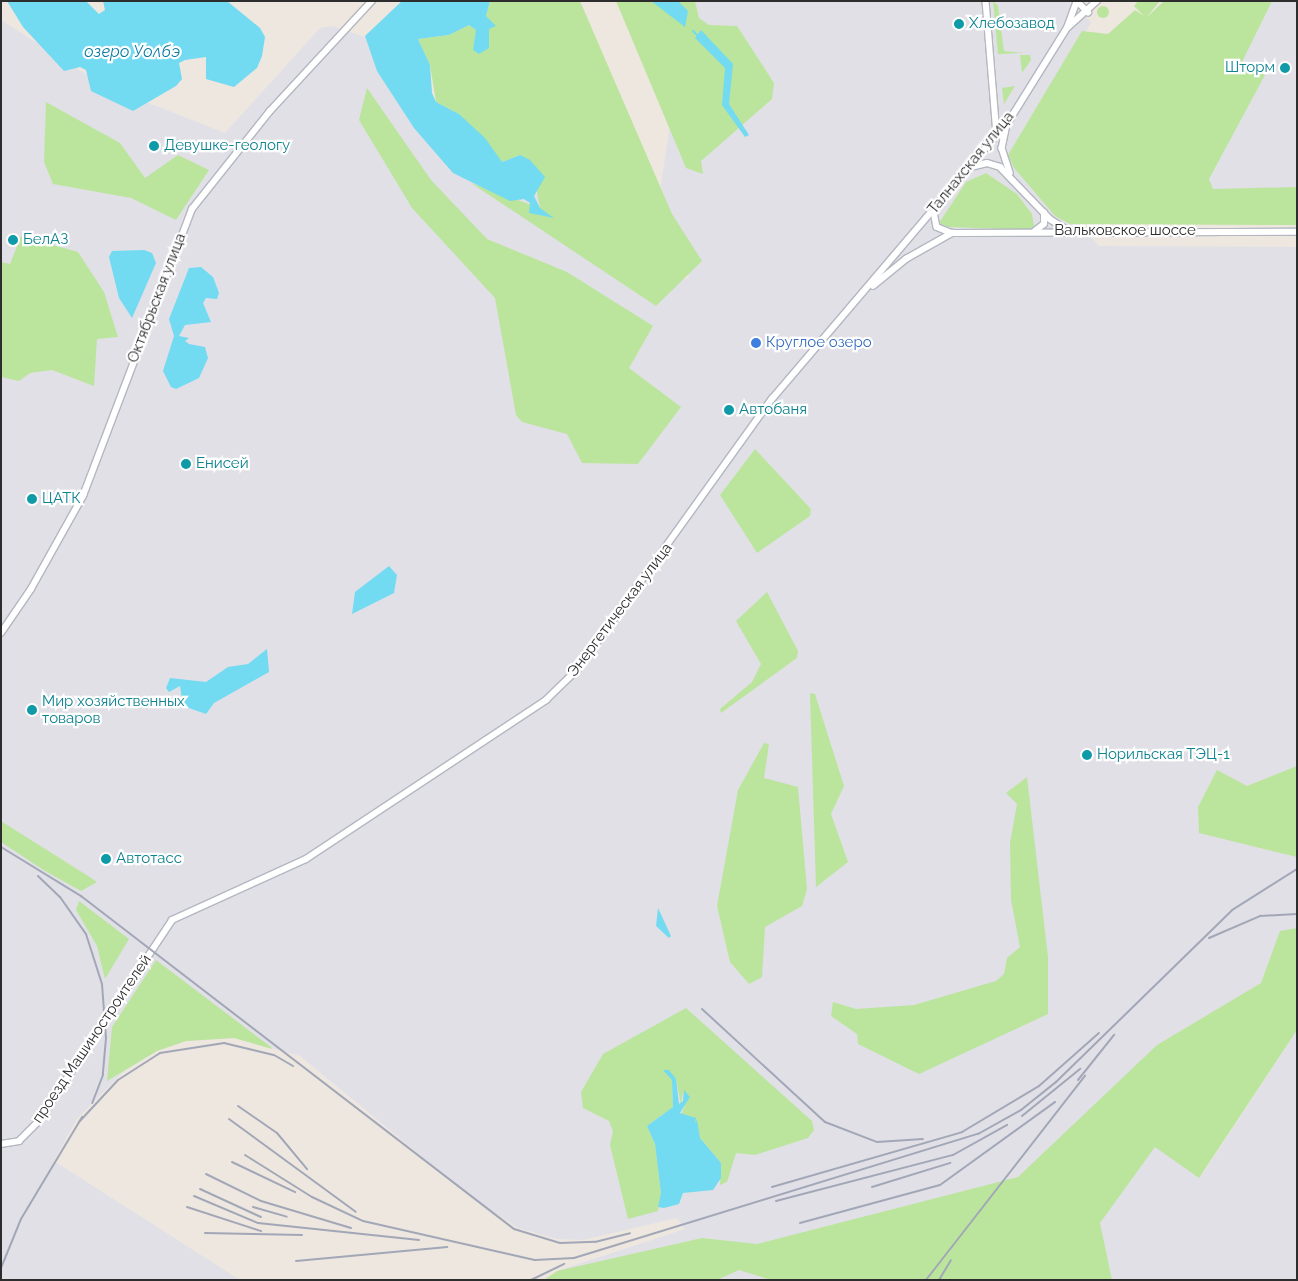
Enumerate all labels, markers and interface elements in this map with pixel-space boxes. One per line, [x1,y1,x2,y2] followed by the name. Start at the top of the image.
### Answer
[969,15,1055,33] place label: Хлебозавод
[953,18,965,30] marker: Хлебозавод
[84,42,180,62] water label: озеро Уолбэ
[1225,59,1275,77] place label: Шторм
[1279,62,1291,74] marker: Шторм
[924,108,1018,218] street label: Талнахская улица
[164,137,290,155] place label: Девушке-геологу
[148,140,160,152] marker: Девушке-геологу
[1054,222,1196,240] street label: Вальковское шоссе
[124,230,190,366] street label: Октябрьская улица
[23,231,68,249] place label: БелАЗ
[7,234,19,246] marker: БелАЗ
[766,334,872,352] place label: Круглое озеро
[750,337,762,349] marker: Круглое озеро
[739,401,807,419] place label: Автобаня
[723,404,735,416] marker: Автобаня
[196,455,249,473] place label: Енисей
[180,458,192,470] marker: Енисей
[42,490,81,508] place label: ЦАТК
[26,493,38,505] marker: ЦАТК
[564,539,676,681] street label: Энергетическая улица
[42,692,185,727] place label: Мир хозяйственных товаров
[26,704,38,716] marker: Мир хозяйственных товаров
[1097,746,1230,764] place label: Норильская ТЭЦ-1
[1081,749,1093,761] marker: Норильская ТЭЦ-1
[116,850,182,868] place label: Автотасс
[100,853,112,865] marker: Автотасс
[29,951,155,1127] street label: проезд Машиностроителей

